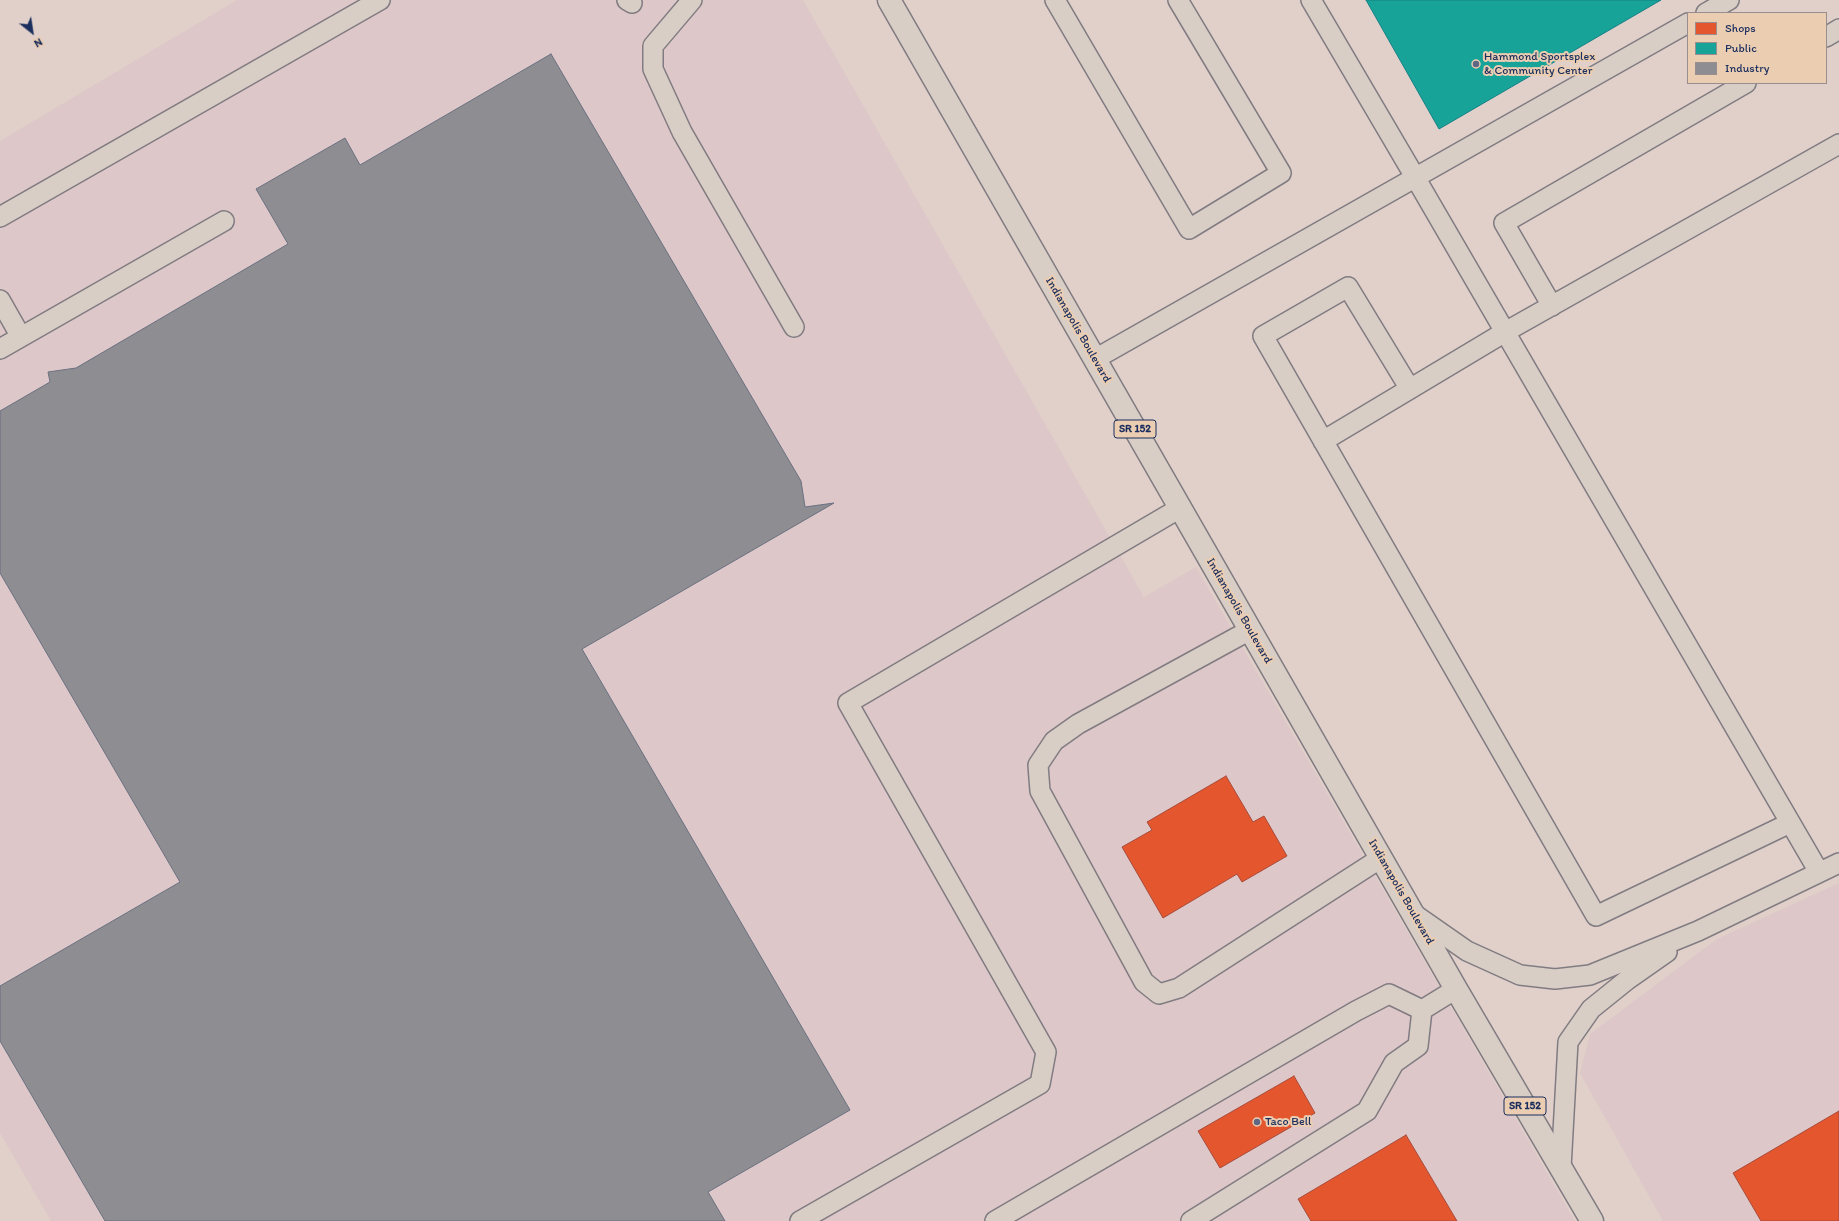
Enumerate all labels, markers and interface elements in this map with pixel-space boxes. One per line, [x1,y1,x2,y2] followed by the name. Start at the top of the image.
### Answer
[12,12,52,52] north arrow
[1687,12,1827,84] legend
[1725,21,1756,35] text: Shops
[32,35,45,50] text: N
[1725,41,1757,55] text: Public
[1484,50,1595,78] place label: Hammond Sportsplex & Community Center
[1471,59,1481,69] marker: Hammond Sportsplex & Community Center
[1725,61,1769,75] text: Industry
[1042,275,1114,385] street label: Indianapolis Boulevard
[1114,420,1156,438] road number: SR 152
[1203,556,1275,666] street label: Indianapolis Boulevard
[1365,837,1437,947] street label: Indianapolis Boulevard
[1504,1097,1546,1115] road number: SR 152
[1265,1115,1311,1129] place label: Taco Bell
[1252,1117,1262,1127] marker: Taco Bell

